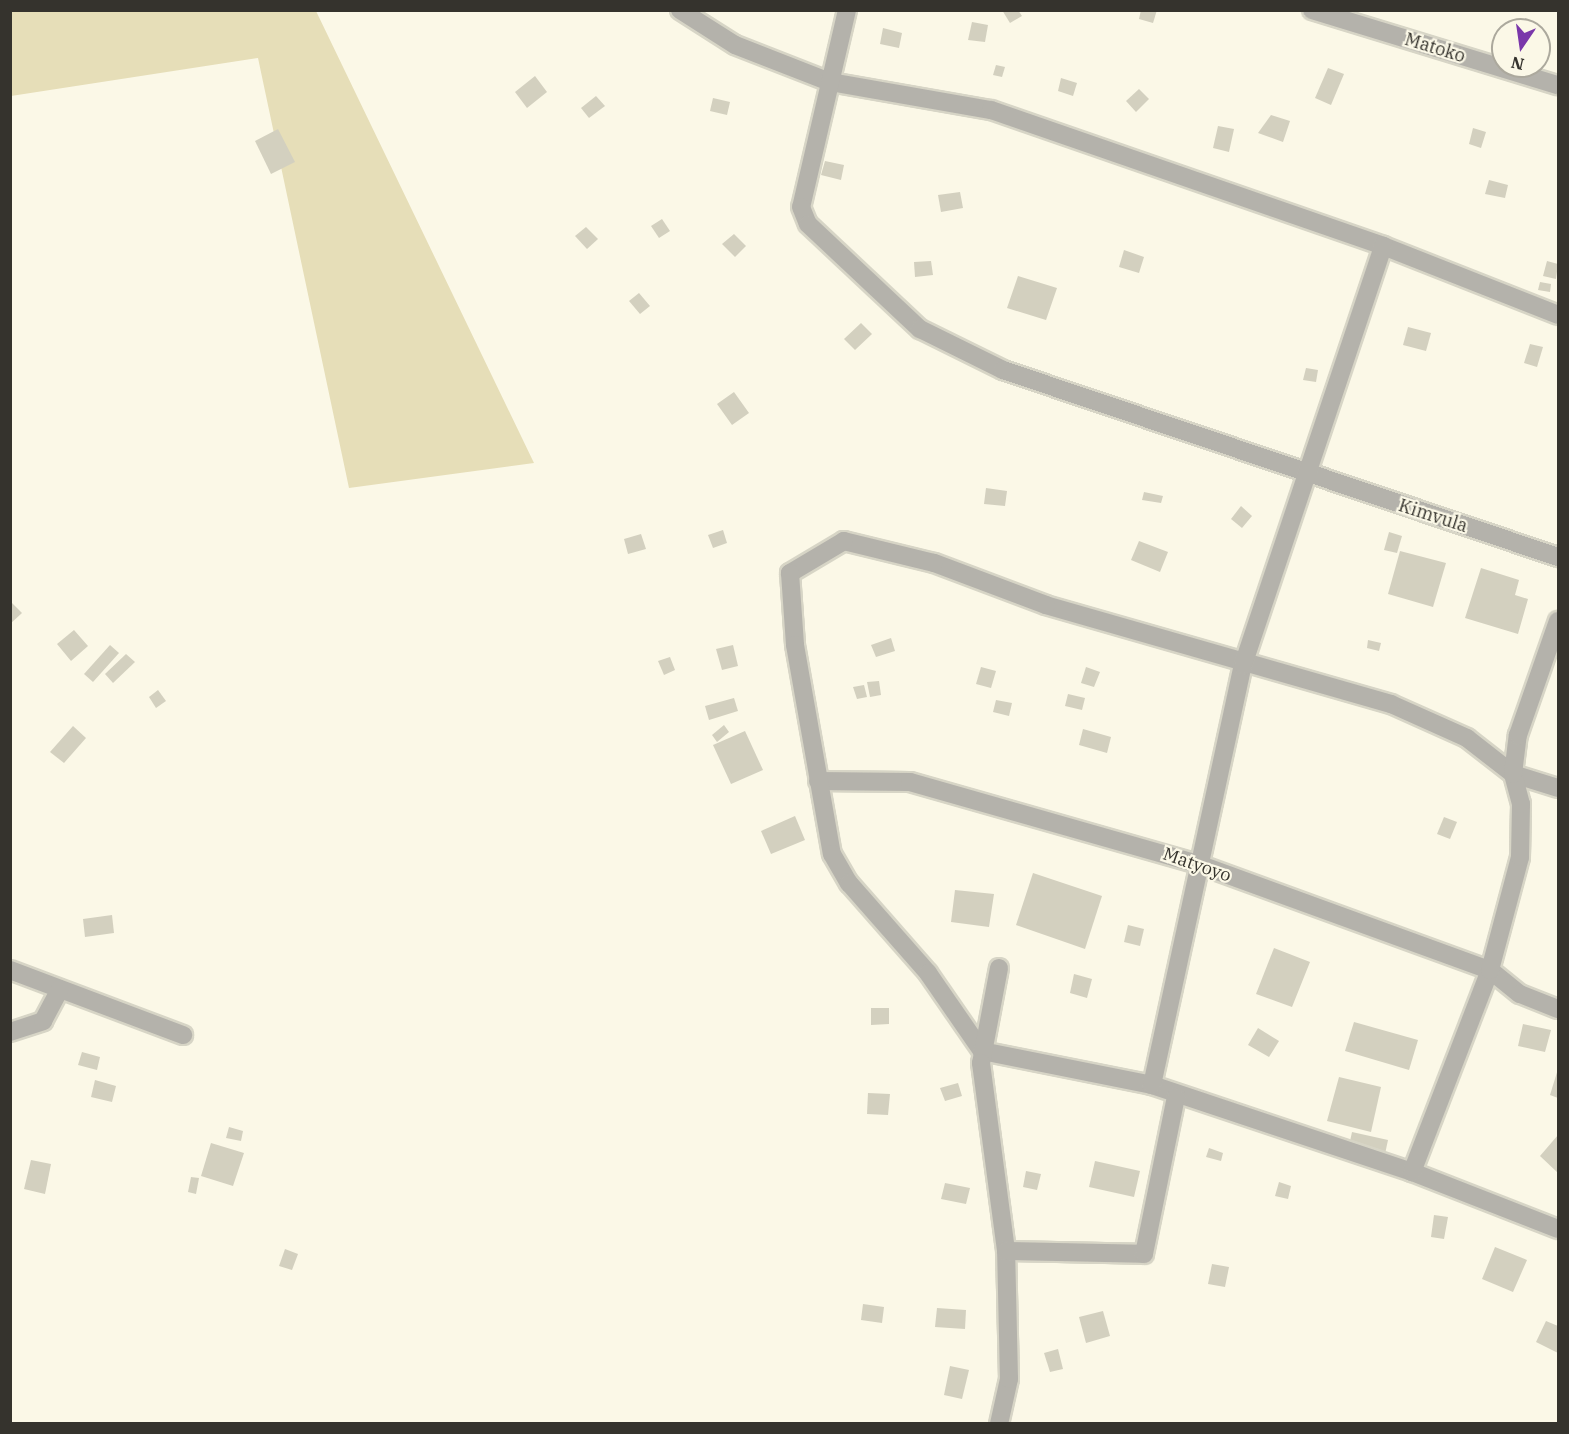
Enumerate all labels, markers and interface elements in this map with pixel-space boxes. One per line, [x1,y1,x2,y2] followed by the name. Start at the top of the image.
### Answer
[1491,18,1551,78] north arrow
[1402,29,1468,67] street label: Matoko
[1509,52,1526,75] text: N
[1396,495,1470,537] street label: Kimvula
[1160,843,1234,887] street label: Matyoyo

